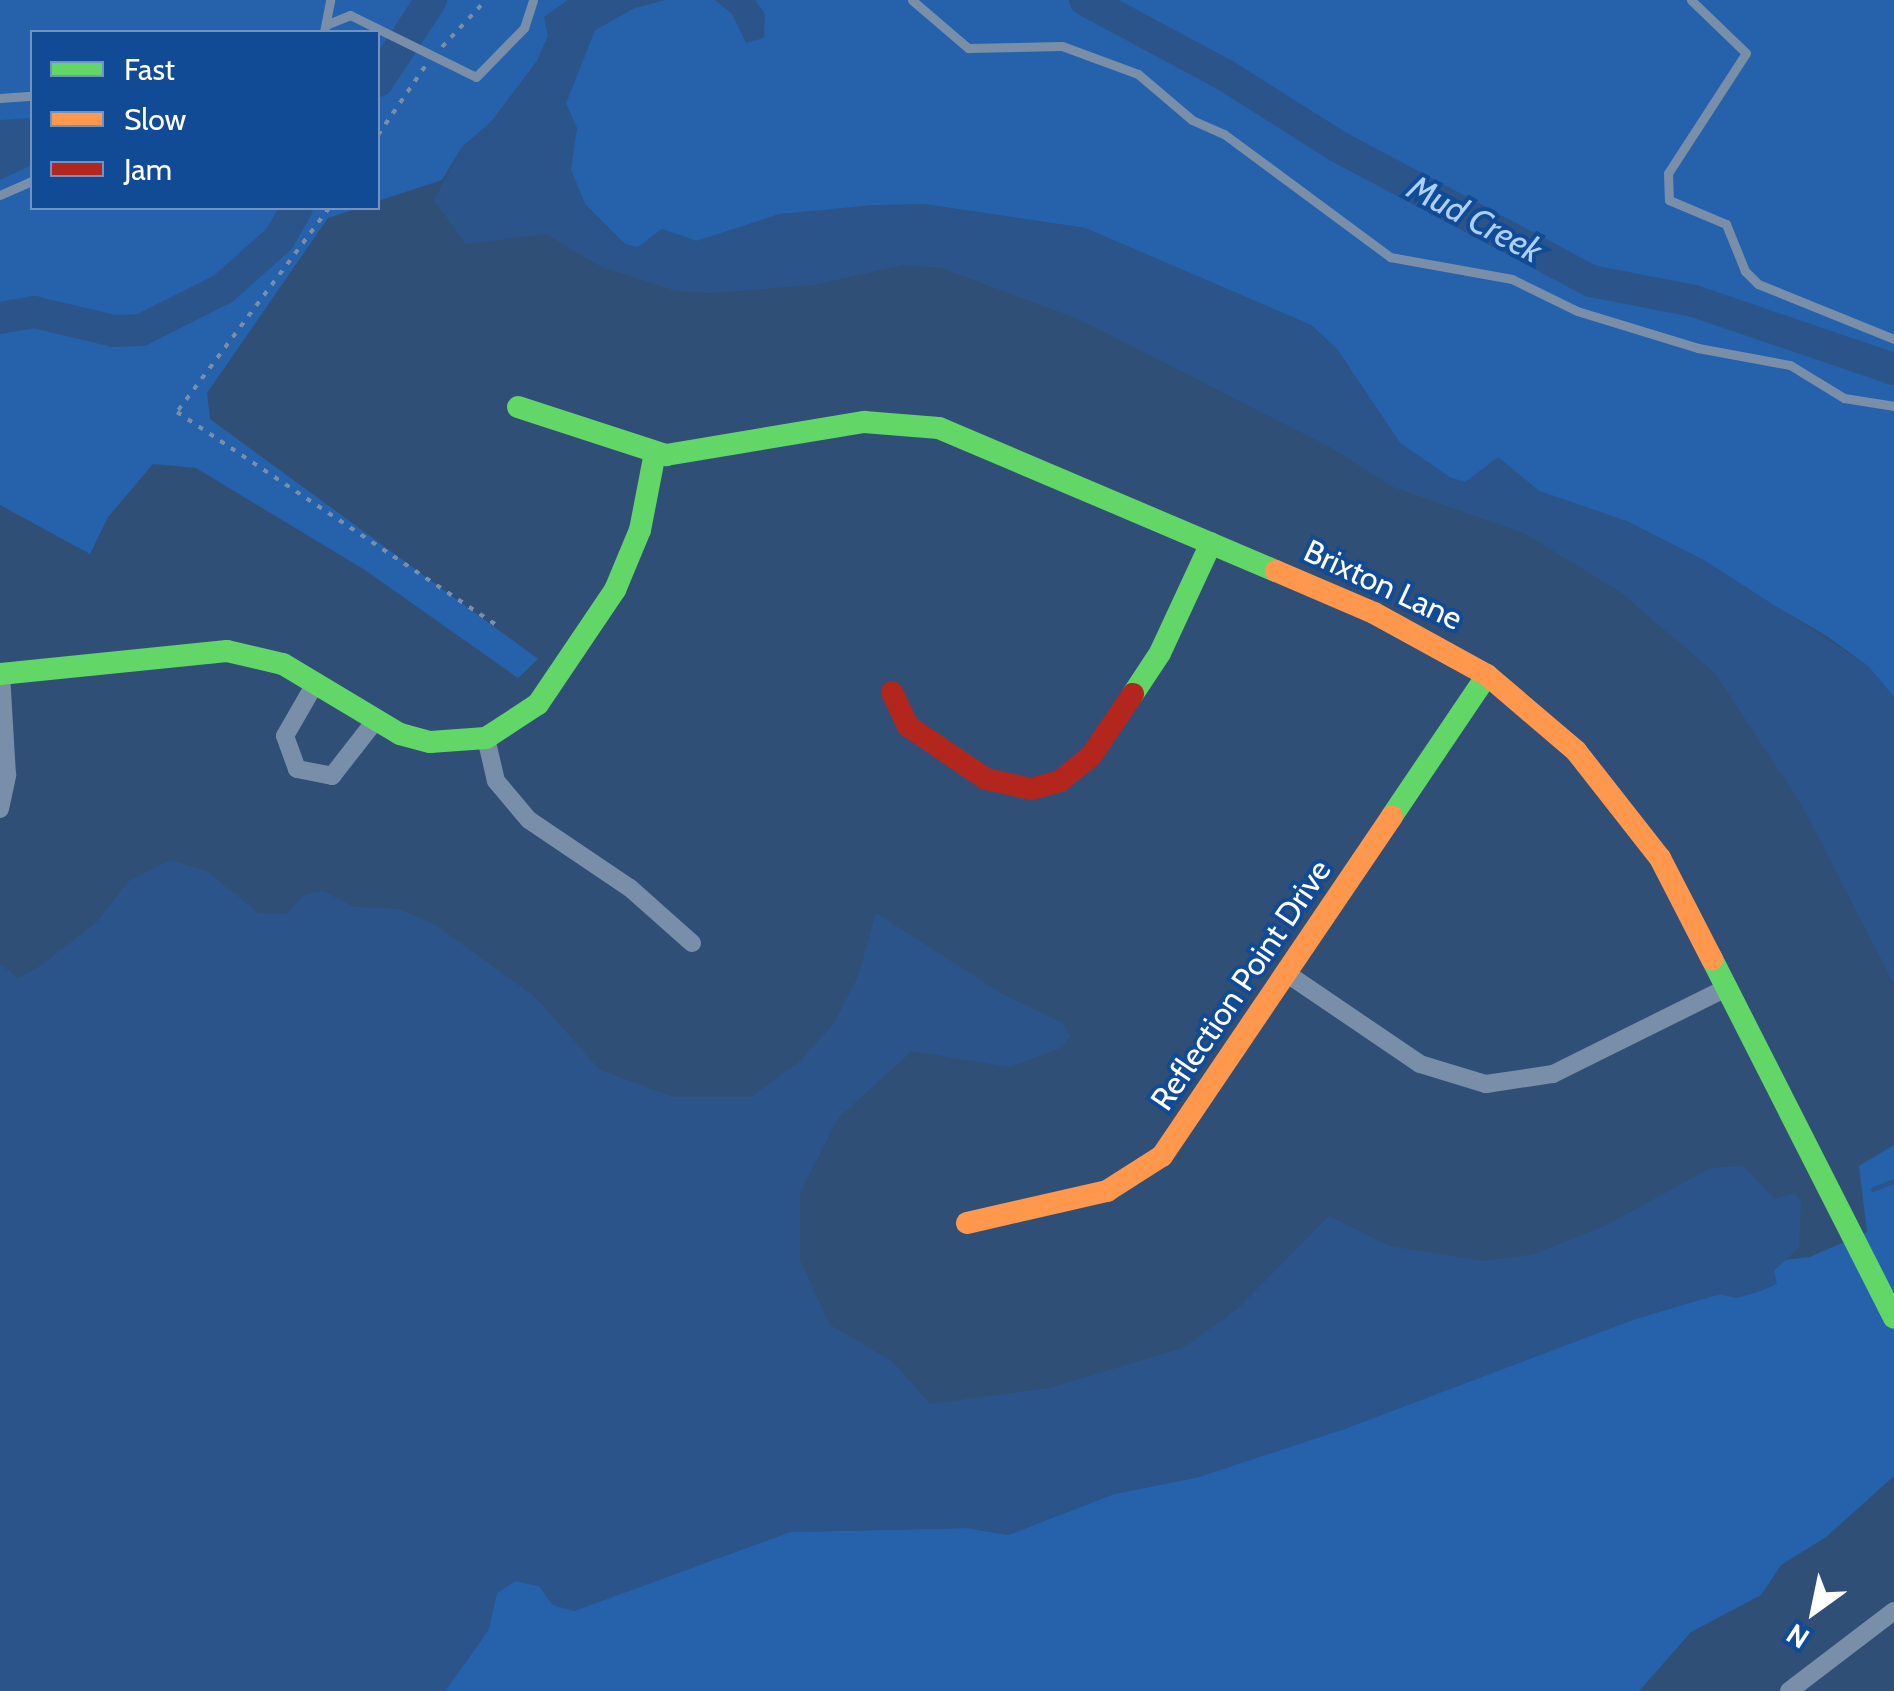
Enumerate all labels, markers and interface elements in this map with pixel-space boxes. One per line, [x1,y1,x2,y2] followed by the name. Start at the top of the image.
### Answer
[30,30,380,210] legend
[124,51,175,88] text: Fast
[124,101,186,138] text: Slow
[124,151,172,188] text: Jam
[1401,166,1549,272] water label: Mud Creek
[1298,532,1468,638] street label: Brixton Lane
[1143,852,1339,1118] street label: Reflection Point Drive
[1764,1561,1864,1661] north arrow
[1780,1617,1815,1656] text: N

